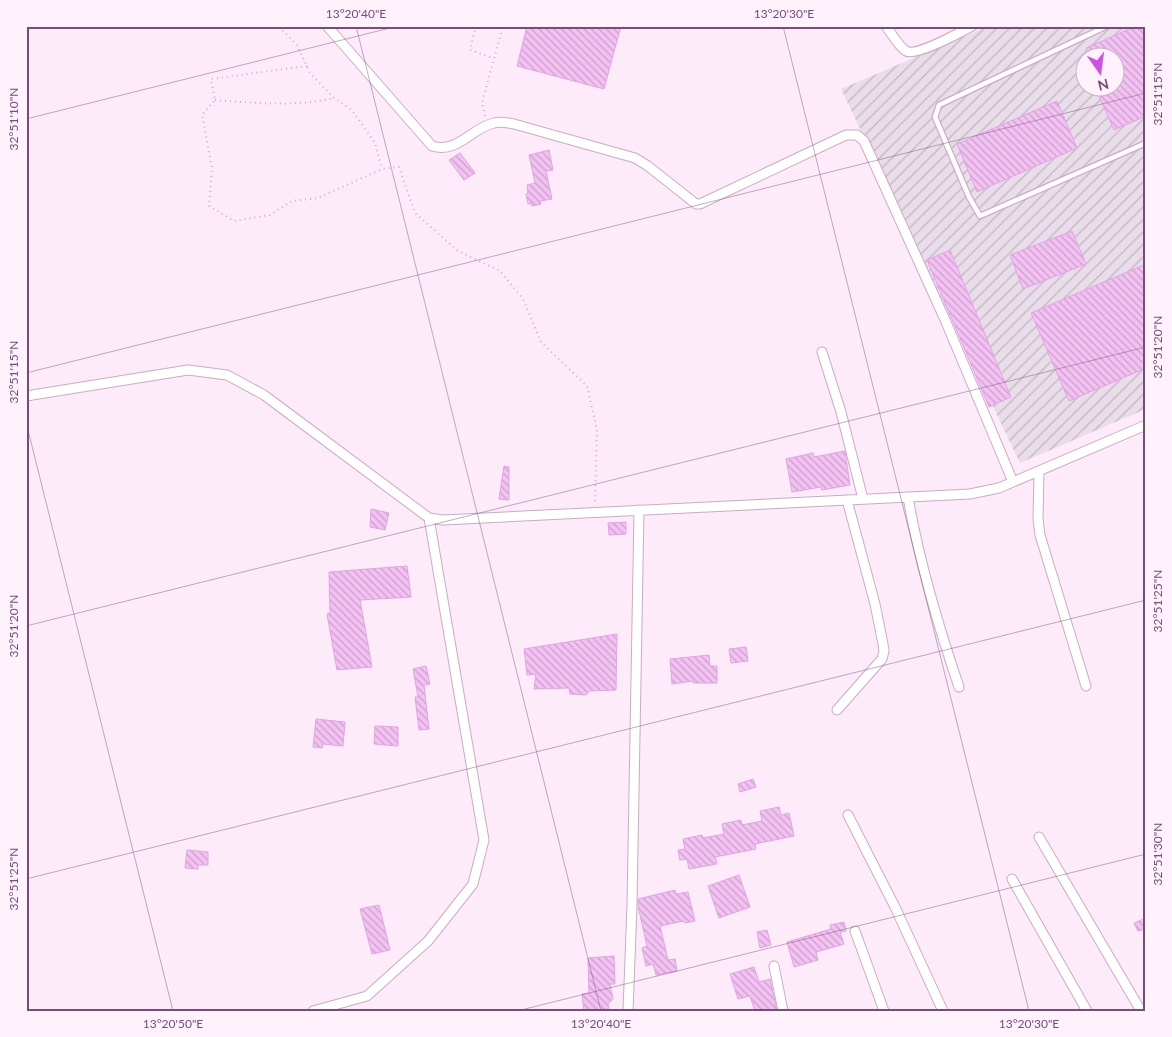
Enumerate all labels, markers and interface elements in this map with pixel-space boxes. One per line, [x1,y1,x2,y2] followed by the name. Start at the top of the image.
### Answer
[326,6,386,21] text: 13°20'40"E
[754,6,814,21] text: 13°20'30"E
[1074,48,1124,98] north arrow
[1150,63,1165,125] text: 32°51'15"N
[1096,76,1111,95] text: N
[6,88,21,150] text: 32°51'10"N
[1150,316,1165,378] text: 32°51'20"N
[6,341,21,403] text: 32°51'15"N
[1150,570,1165,632] text: 32°51'25"N
[6,595,21,657] text: 32°51'20"N
[1150,823,1165,885] text: 32°51'30"N
[6,848,21,910] text: 32°51'25"N
[143,1016,203,1031] text: 13°20'50"E
[571,1016,631,1031] text: 13°20'40"E
[999,1016,1059,1031] text: 13°20'30"E

